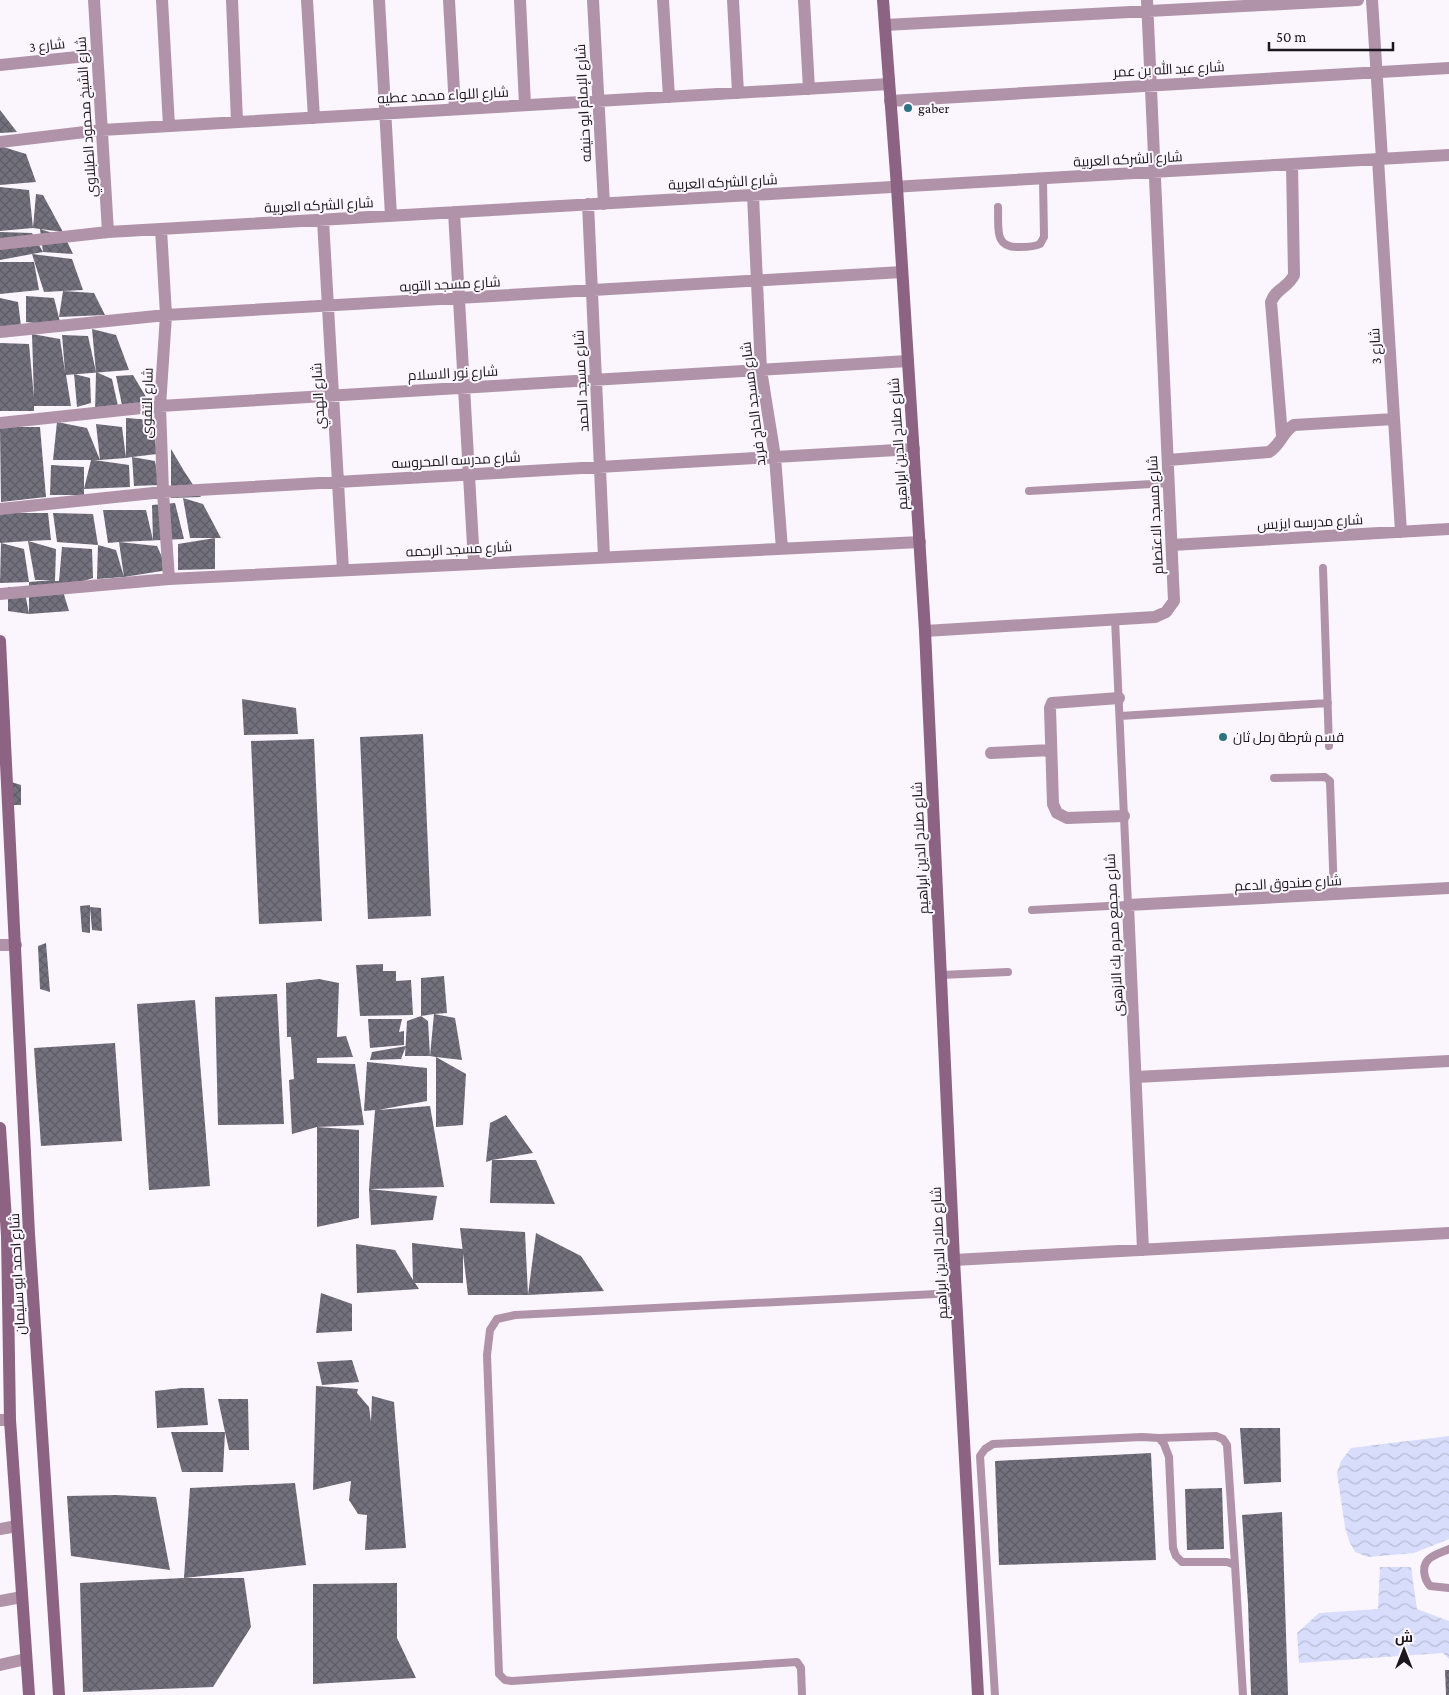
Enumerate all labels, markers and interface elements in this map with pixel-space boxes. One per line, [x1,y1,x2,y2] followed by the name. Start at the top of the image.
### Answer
[1269,20,1393,52] scale bar
[1276,29,1306,45] text: 50 m
[28,35,66,56] street label: شارع 3
[72,36,104,198] street label: شارع الشيخ محمود الطبلاوي
[572,43,596,162] street label: شارع الإمام ابو حنيفه
[1112,57,1225,81] street label: شارع عبد الله بن عمر
[377,84,509,107] street label: شارع اللواء محمد عطيه
[918,100,950,116] place label: gaber
[902,102,914,114] marker: gaber
[1073,148,1183,171] street label: شارع الشركه العربية
[668,171,778,194] street label: شارع الشركه العربية
[264,194,374,217] street label: شارع الشركه العربية
[399,273,501,296] street label: شارع مسجد التوبه
[1366,327,1385,365] street label: شارع 3
[570,329,593,433] street label: شارع مسجد الحمد
[737,341,770,467] street label: شارع مسجد الحاج فريد
[308,362,332,430] street label: شارع الهدي
[407,363,499,385] street label: شارع نور الاسلام
[138,367,157,439] street label: شارع التقوى
[885,377,913,511] street label: شارع صلاح الدين ابراهيم
[391,449,521,472] street label: شارع مدرسه المحروسه
[1144,455,1168,575] street label: شارع مسجد الاعتصام
[1257,511,1364,534] street label: شارع مدرسه ايزيس
[405,538,513,561] street label: شارع مسجد الرحمه
[1233,729,1344,747] place label: قسم شرطة رمل ثان
[1217,731,1229,743] marker: قسم شرطة رمل ثان
[909,781,933,915] street label: شارع صلاح الدين ابراهيم
[1102,853,1128,1017] street label: شارع مجمع محرم بك الازهرى
[1234,872,1342,896] street label: شارع صندوق الدعم
[928,1186,952,1320] street label: شارع صلاح الدين ابراهيم
[6,1213,29,1335] street label: شارع احمد ابو سليمان
[1379,1625,1429,1675] north arrow
[1395,1629,1413,1646] text: ش

